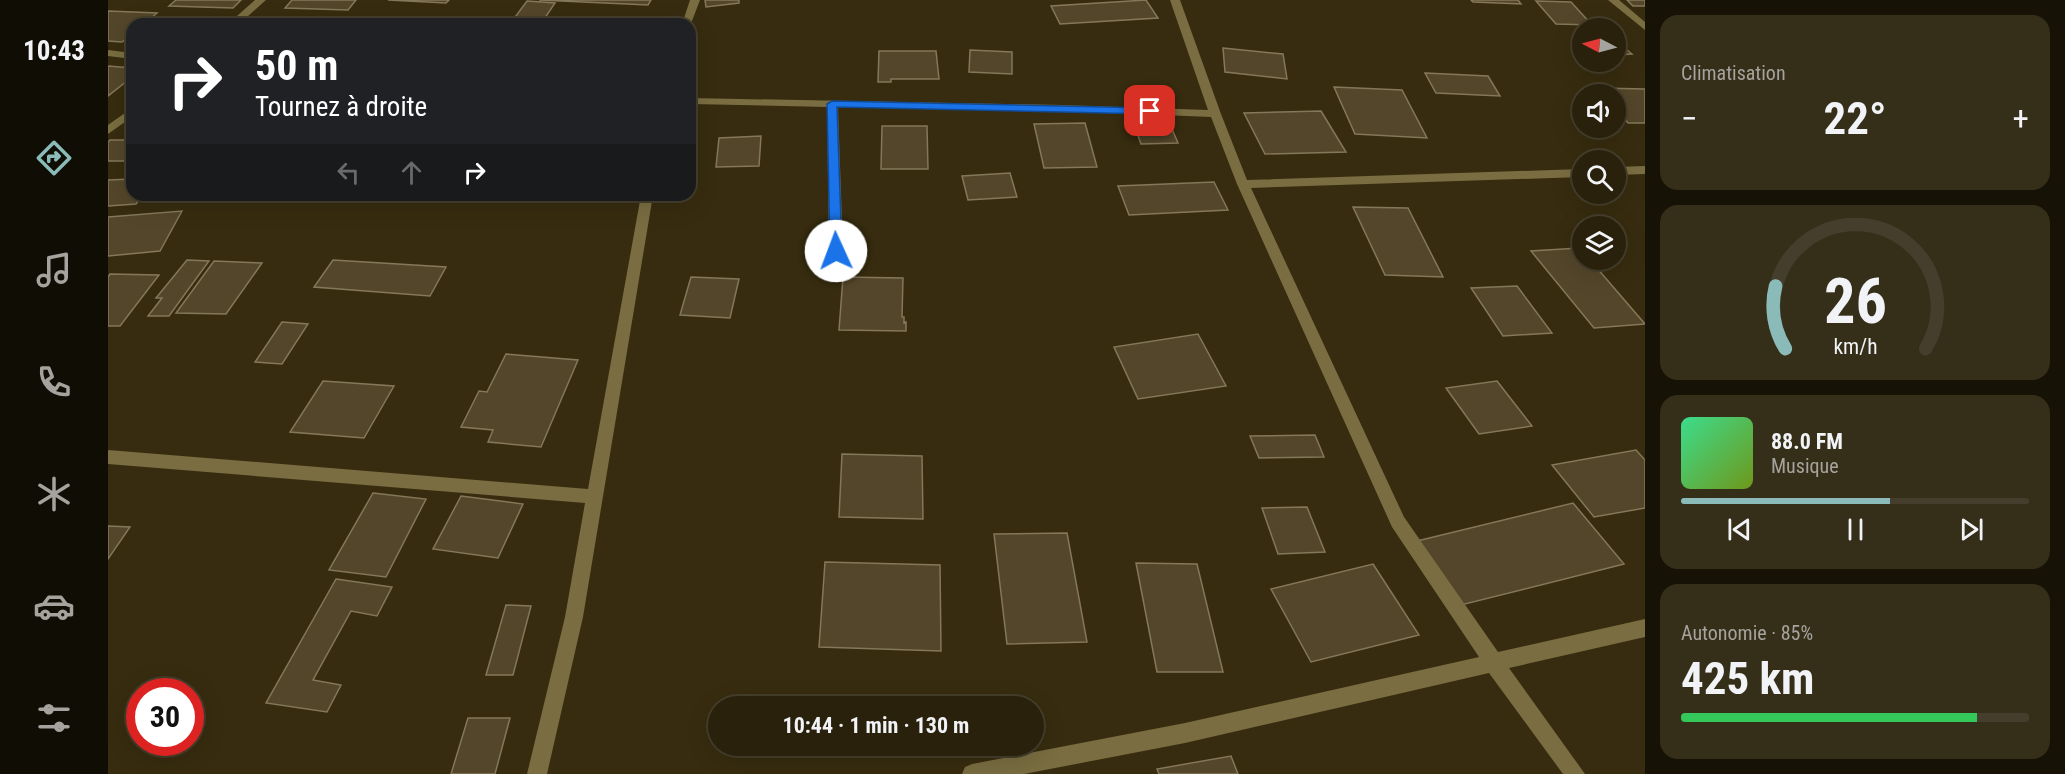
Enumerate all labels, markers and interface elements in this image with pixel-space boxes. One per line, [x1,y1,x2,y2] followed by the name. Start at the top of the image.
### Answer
[1572,18,1626,72] north arrow
[1572,18,1626,270] map controls
[23,35,85,67] text: 10:43
[255,41,338,90] text: 50 m
[156,42,234,120] icon: right
[1681,61,1786,85] text: Climatisation
[1572,84,1626,138] button: sound
[1124,85,1175,136] pin
[255,91,427,123] text: Tournez à droite
[1824,92,1887,145] text: 22°
[1133,94,1166,127] icon: arrive
[1681,99,1698,138] text: −
[2013,99,2029,138] text: +
[33,137,75,179] icon: directions
[1572,150,1626,204] button: search
[332,156,365,189] icon: left
[395,156,428,189] icon: ahead
[458,156,491,189] icon: right
[1572,216,1626,270] button: layers
[804,219,868,283] position arrow
[33,249,75,291] icon: music
[1823,265,1887,338] text: 26
[1833,335,1877,360] text: km/h
[33,361,75,403] icon: phone
[1771,429,1843,454] text: 88.0 FM
[1771,454,1839,478] text: Musique
[33,473,75,515] icon: climate
[1723,513,1756,546] icon: previous
[1839,513,1872,546] icon: pause
[1955,513,1988,546] icon: next
[33,585,75,627] icon: car
[1681,621,1813,645] text: Autonomie · 85%
[1681,652,1814,705] text: 425 km
[126,678,204,756] speed limit sign: 30
[33,697,75,739] icon: filters
[783,713,969,738] text: 10:44 · 1 min · 130 m

